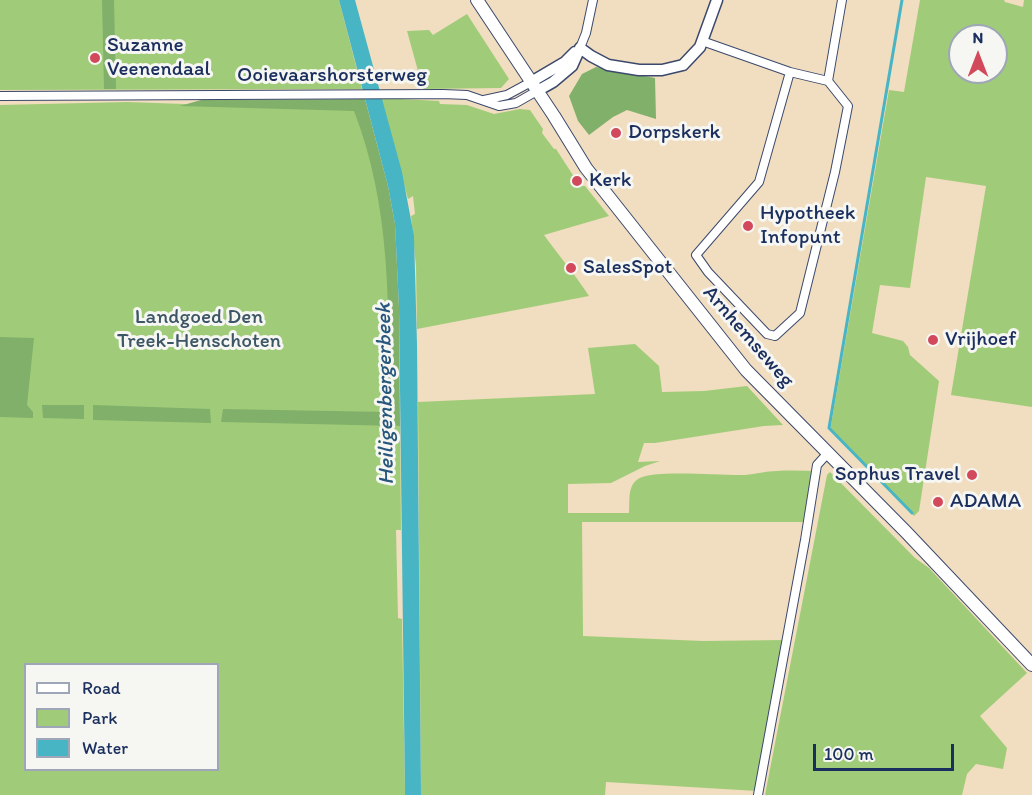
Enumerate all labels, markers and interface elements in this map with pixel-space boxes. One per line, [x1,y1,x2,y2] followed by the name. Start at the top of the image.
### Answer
[948,24,1008,84] north arrow
[973,28,983,47] text: N
[107,33,210,83] place label: Suzanne Veenendaal
[88,51,102,65] marker: Suzanne Veenendaal
[237,63,427,89] street label: Ooievaarshorsterweg
[628,120,720,146] place label: Dorpskerk
[609,126,623,140] marker: Dorpskerk
[589,168,631,194] place label: Kerk
[570,174,584,188] marker: Kerk
[760,201,855,251] place label: Hypotheek Infopunt
[741,219,755,233] marker: Hypotheek Infopunt
[583,255,672,281] place label: SalesSpot
[564,261,578,275] marker: SalesSpot
[697,281,799,393] street label: Arnhemseweg
[371,303,401,485] water label: Heiligenbergerbeek
[117,305,281,355] park label: Landgoed Den Treek-Henschoten
[945,327,1016,353] place label: Vrijhoef
[926,333,940,347] marker: Vrijhoef
[835,462,960,488] place label: Sophus Travel
[965,468,979,482] marker: Sophus Travel
[950,489,1021,515] place label: ADAMA
[931,495,945,509] marker: ADAMA
[24,663,219,771] legend
[82,677,121,699] text: Road
[82,707,117,729] text: Park
[816,732,957,770] scale bar
[82,737,128,759] text: Water
[824,743,874,765] text: 100 m

